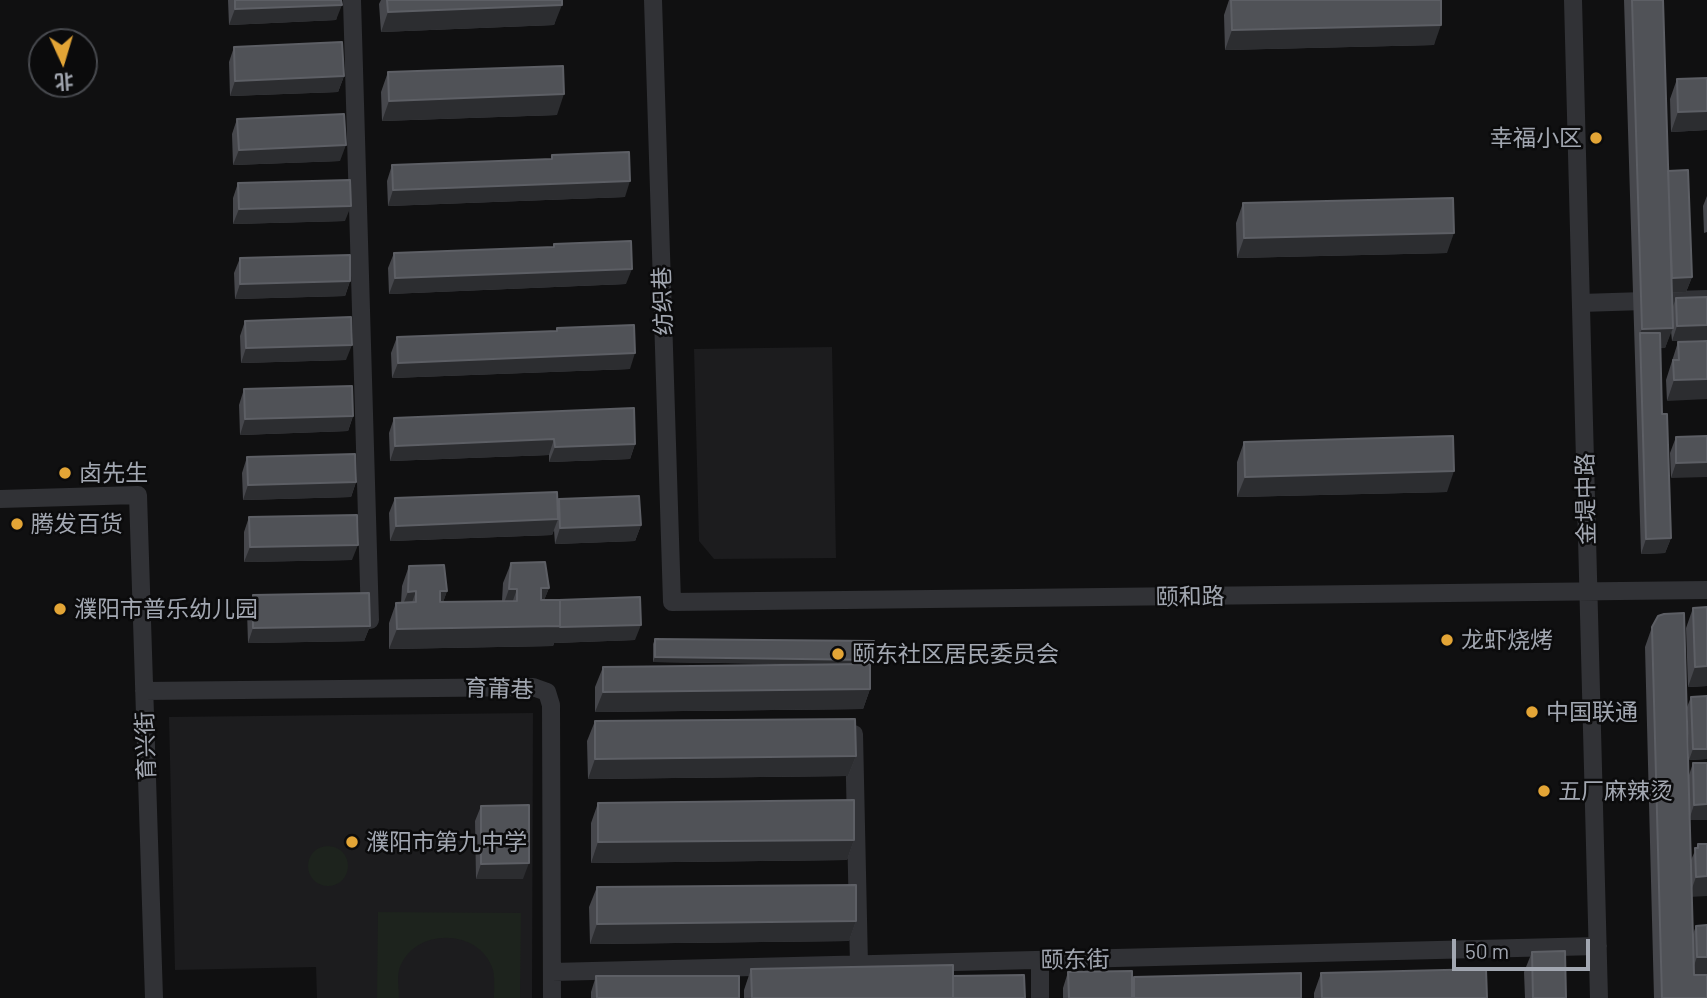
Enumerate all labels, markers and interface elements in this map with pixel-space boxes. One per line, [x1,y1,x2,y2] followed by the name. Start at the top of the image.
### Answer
[28,28,98,98] north arrow
[54,70,75,95] text: 北
[1490,124,1582,152] place label: 幸福小区
[1588,130,1604,146] marker: 幸福小区
[648,266,678,336] street label: 纺织巷
[1571,453,1601,545] street label: 金堤中路
[79,459,148,487] place label: 卤先生
[57,465,73,481] marker: 卤先生
[31,510,123,538] place label: 腾发百货
[9,516,25,532] marker: 腾发百货
[1155,583,1225,611] street label: 颐和路
[74,595,258,623] place label: 濮阳市普乐幼儿园
[52,601,68,617] marker: 濮阳市普乐幼儿园
[1461,626,1553,654] place label: 龙虾烧烤
[1439,632,1455,648] marker: 龙虾烧烤
[852,640,1059,668] place label: 颐东社区居民委员会
[830,646,846,662] marker: 颐东社区居民委员会
[464,674,534,704] street label: 育莆巷
[1546,698,1638,726] place label: 中国联通
[1524,704,1540,720] marker: 中国联通
[131,711,161,781] street label: 育兴街
[1558,777,1673,805] place label: 五厂麻辣烫
[1536,783,1552,799] marker: 五厂麻辣烫
[366,828,527,856] place label: 濮阳市第九中学
[344,834,360,850] marker: 濮阳市第九中学
[1455,925,1593,969] scale bar
[1465,938,1509,963] text: 50 m
[1040,946,1110,974] street label: 颐东街

